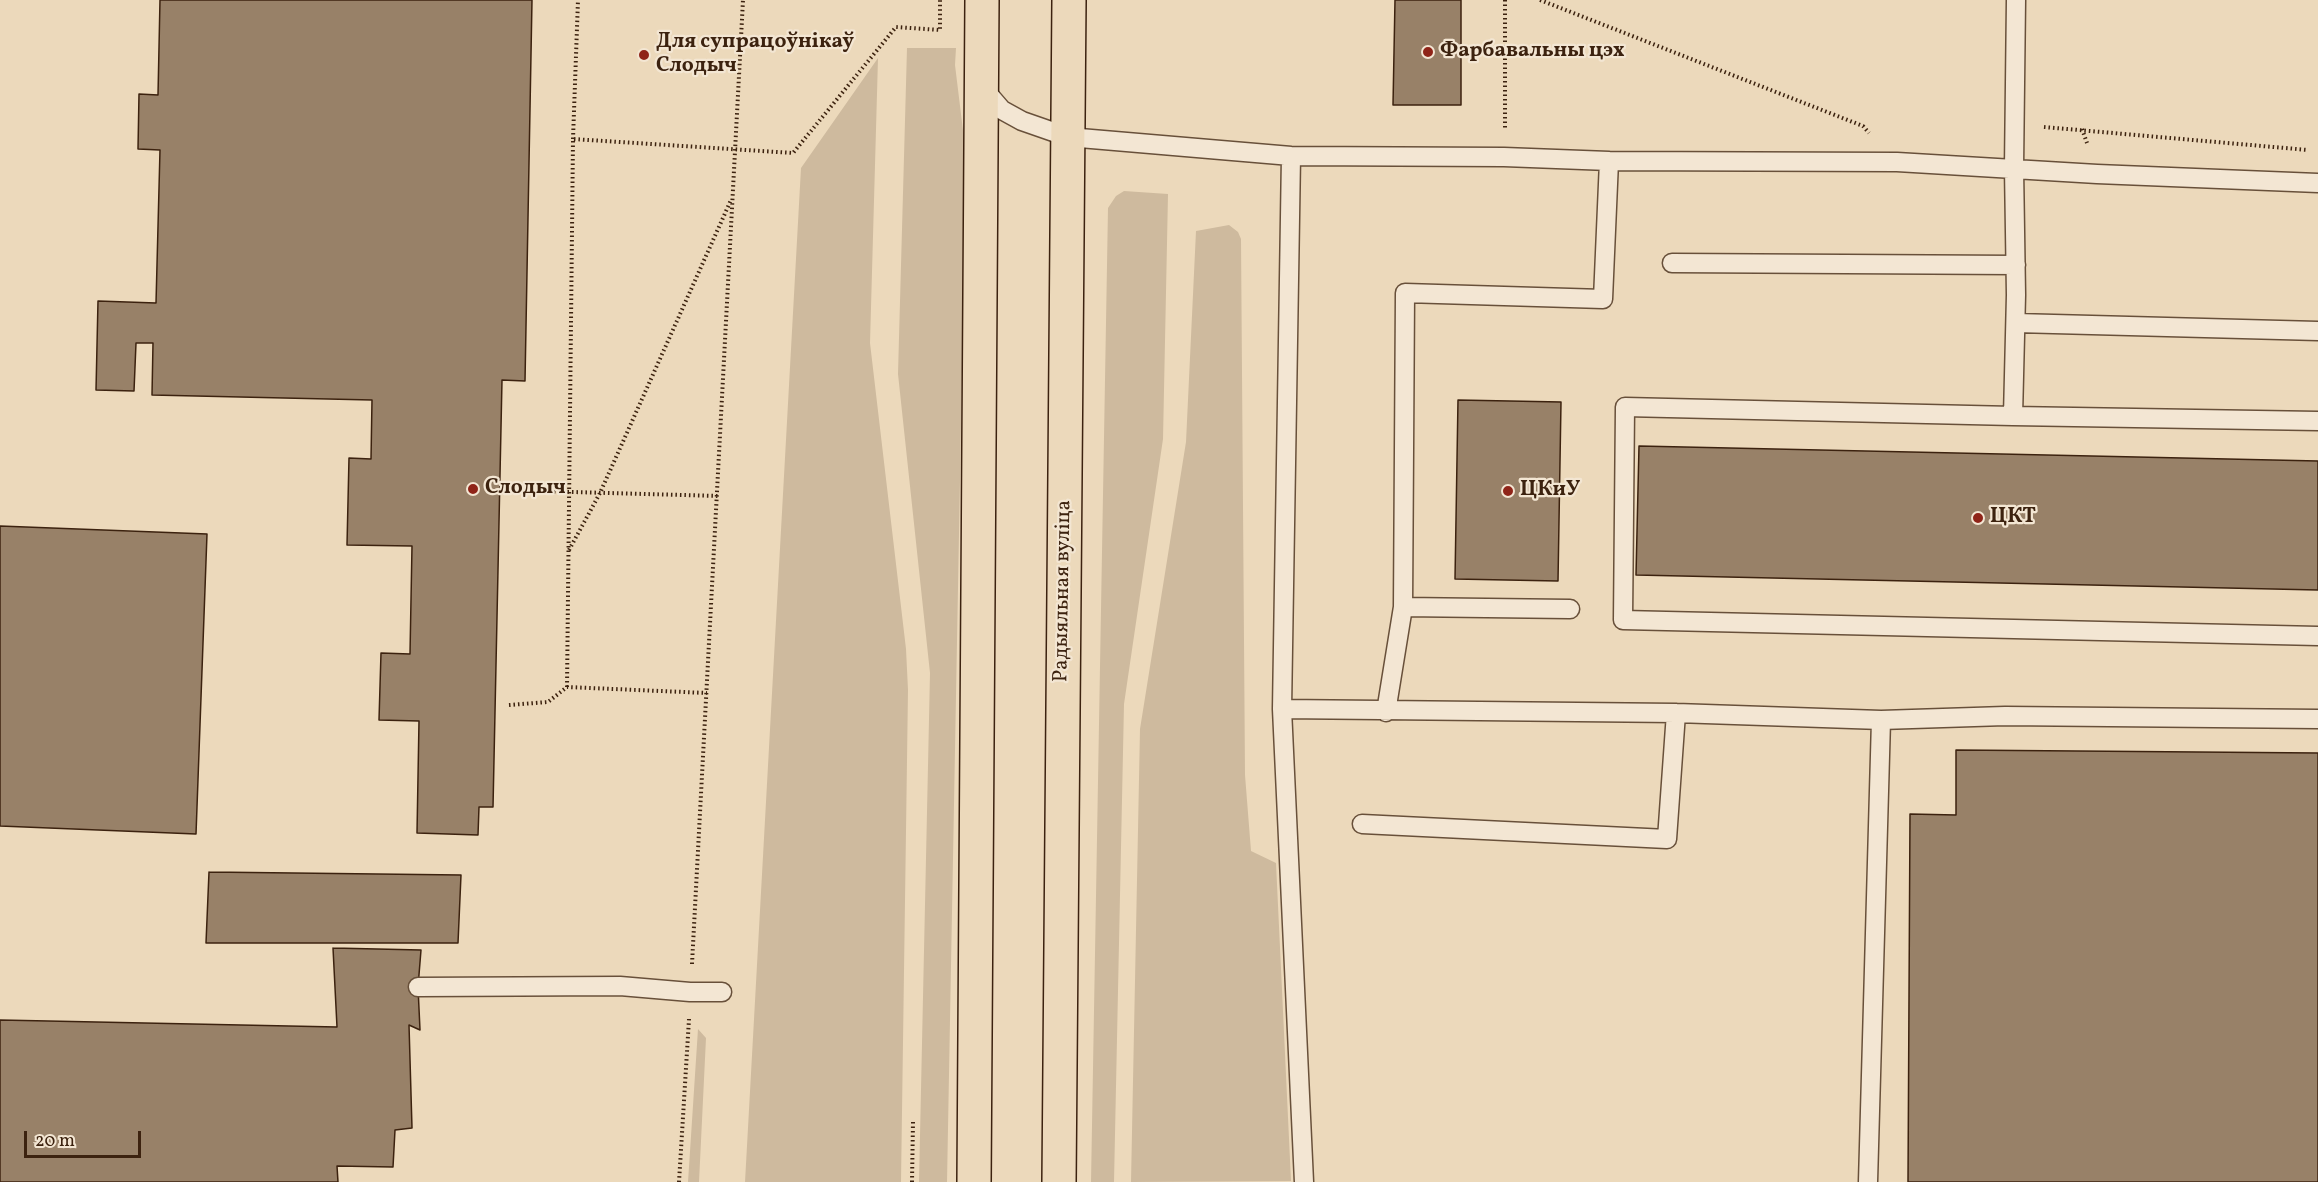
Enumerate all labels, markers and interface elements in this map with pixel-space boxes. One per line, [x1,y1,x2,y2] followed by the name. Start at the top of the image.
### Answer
[656,30,854,80] place label: Для супрацоўнікаў Слодыч
[1440,39,1625,65] place label: Фарбавальны цэх
[1421,45,1435,59] marker: Фарбавальны цэх
[637,48,651,62] marker: Для супрацоўнікаў Слодыч
[485,476,566,502] place label: Слодыч
[1520,478,1580,504] place label: ЦКиУ
[466,482,480,496] marker: Слодыч
[1501,484,1515,498] marker: ЦКиУ
[1050,500,1078,682] street label: Радыяльная вуліца
[1990,505,2036,531] place label: ЦКТ
[1971,511,1985,525] marker: ЦКТ
[27,1119,144,1157] scale bar
[35,1129,75,1154] text: 20 m

